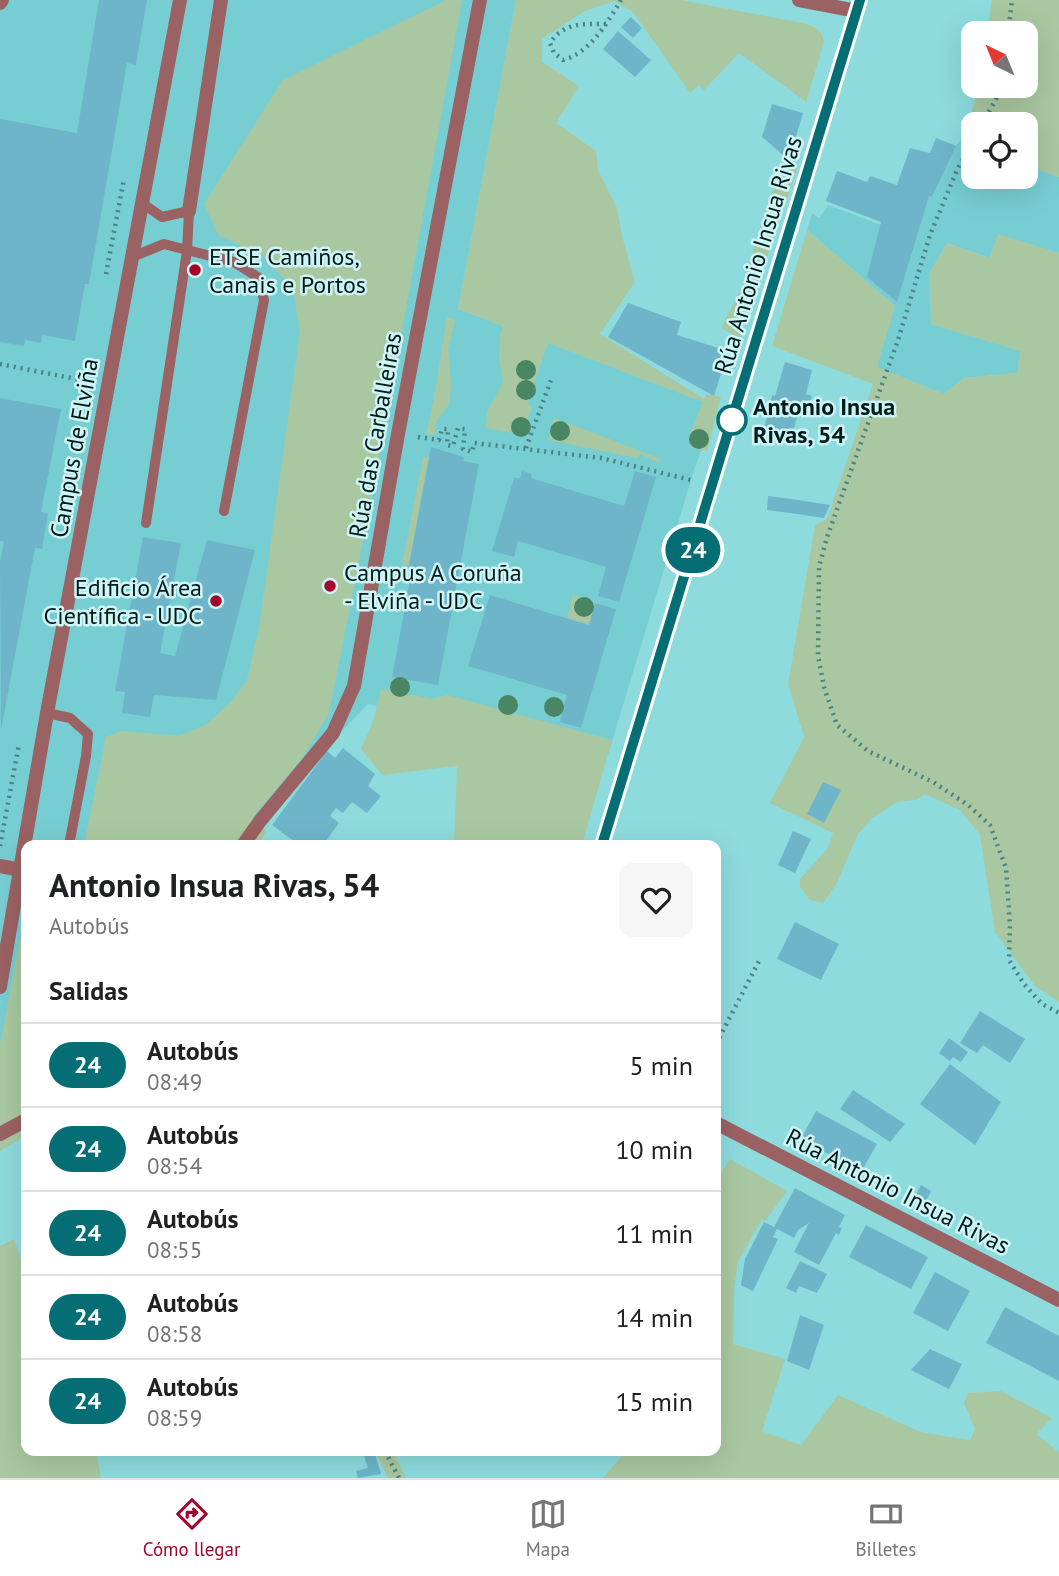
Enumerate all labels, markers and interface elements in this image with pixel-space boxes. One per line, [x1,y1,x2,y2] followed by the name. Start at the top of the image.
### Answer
[961,21,1038,98] north arrow
[961,21,1038,189] map controls
[961,112,1038,189] button: locate
[707,132,809,378] street label: Rúa Antonio Insua Rivas
[209,241,366,300] place label: ETSE Camiños, Canais e Portos
[187,262,203,278] marker: ETSE Camiños, Canais e Portos
[342,330,408,540] street label: Rúa das Carballeiras
[43,356,105,540] street label: Campus de Elviña
[753,391,895,450] place label: Antonio Insua Rivas, 54
[717,405,747,435] marker: Antonio Insua Rivas, 54
[662,527,724,573] line badge: 24
[679,534,707,565] text: 24
[344,557,522,616] place label: Campus A Coruña - Elviña - UDC
[44,572,202,631] place label: Edificio Área Científica - UDC
[322,578,338,594] marker: Campus A Coruña - Elviña - UDC
[208,593,224,609] marker: Edificio Área Científica - UDC
[49,863,379,906] text: Antonio Insua Rivas, 54
[619,863,693,937] button: heart
[49,911,129,940] text: Autobús
[49,974,128,1007] text: Salidas
[147,1034,239,1067] text: Autobús
[74,1049,101,1080] text: 24
[630,1049,693,1082] text: 5 min
[147,1067,202,1096] text: 08:49
[147,1118,239,1151] text: Autobús
[781,1121,1015,1261] street label: Rúa Antonio Insua Rivas
[74,1133,101,1164] text: 24
[615,1133,693,1166] text: 10 min
[147,1151,202,1180] text: 08:54
[147,1202,239,1235] text: Autobús
[74,1217,101,1248] text: 24
[615,1217,693,1250] text: 11 min
[147,1235,202,1264] text: 08:55
[147,1286,239,1319] text: Autobús
[74,1301,101,1332] text: 24
[615,1301,693,1334] text: 14 min
[147,1319,202,1348] text: 08:58
[147,1370,239,1403] text: Autobús
[74,1385,101,1416] text: 24
[615,1385,693,1418] text: 15 min
[147,1403,202,1432] text: 08:59
[143,1495,240,1561] tab: Cómo llegar
[526,1495,570,1561] tab: Mapa
[855,1495,916,1561] tab: Billetes

